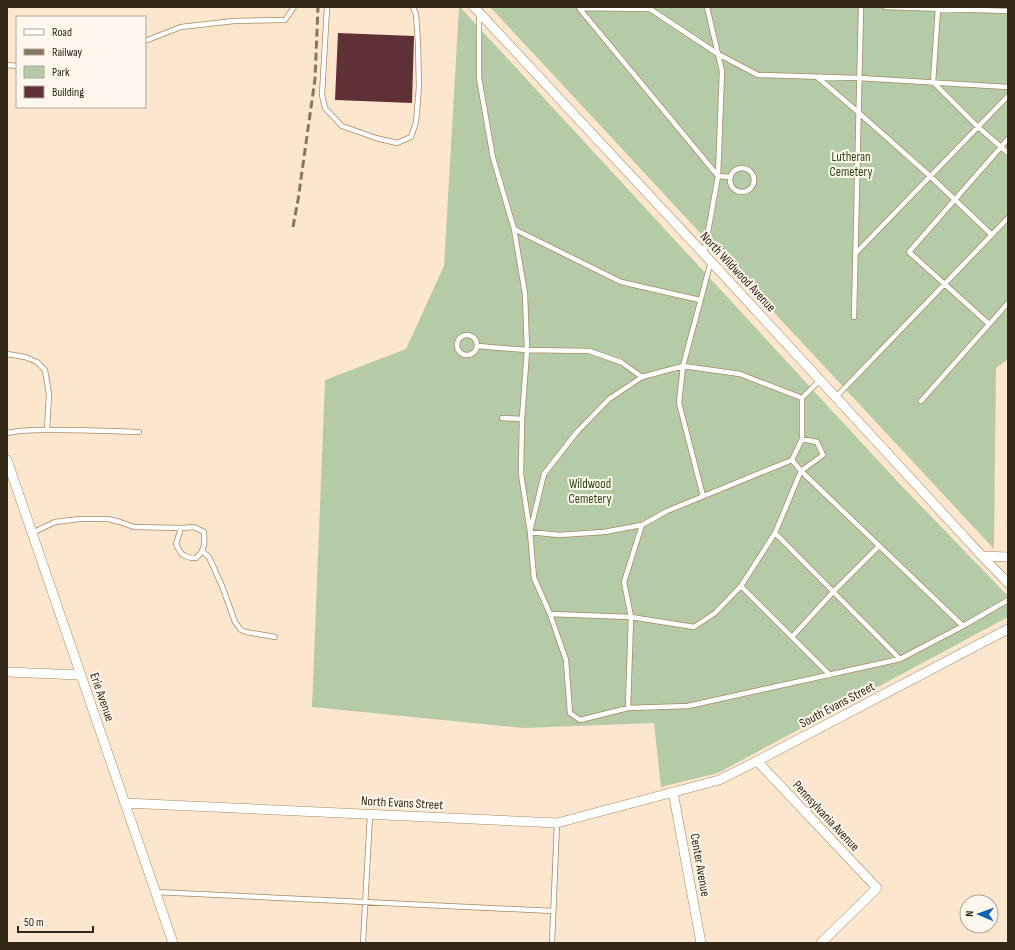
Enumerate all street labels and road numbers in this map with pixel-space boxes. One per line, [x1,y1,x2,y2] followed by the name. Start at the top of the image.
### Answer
[697,229,779,315] street label: North Wildwood Avenue
[86,670,118,724] street label: Erie Avenue
[797,678,877,732] street label: South Evans Street
[789,777,863,855] street label: Pennsylvania Avenue
[360,793,444,813] street label: North Evans Street
[687,832,713,898] street label: Center Avenue

